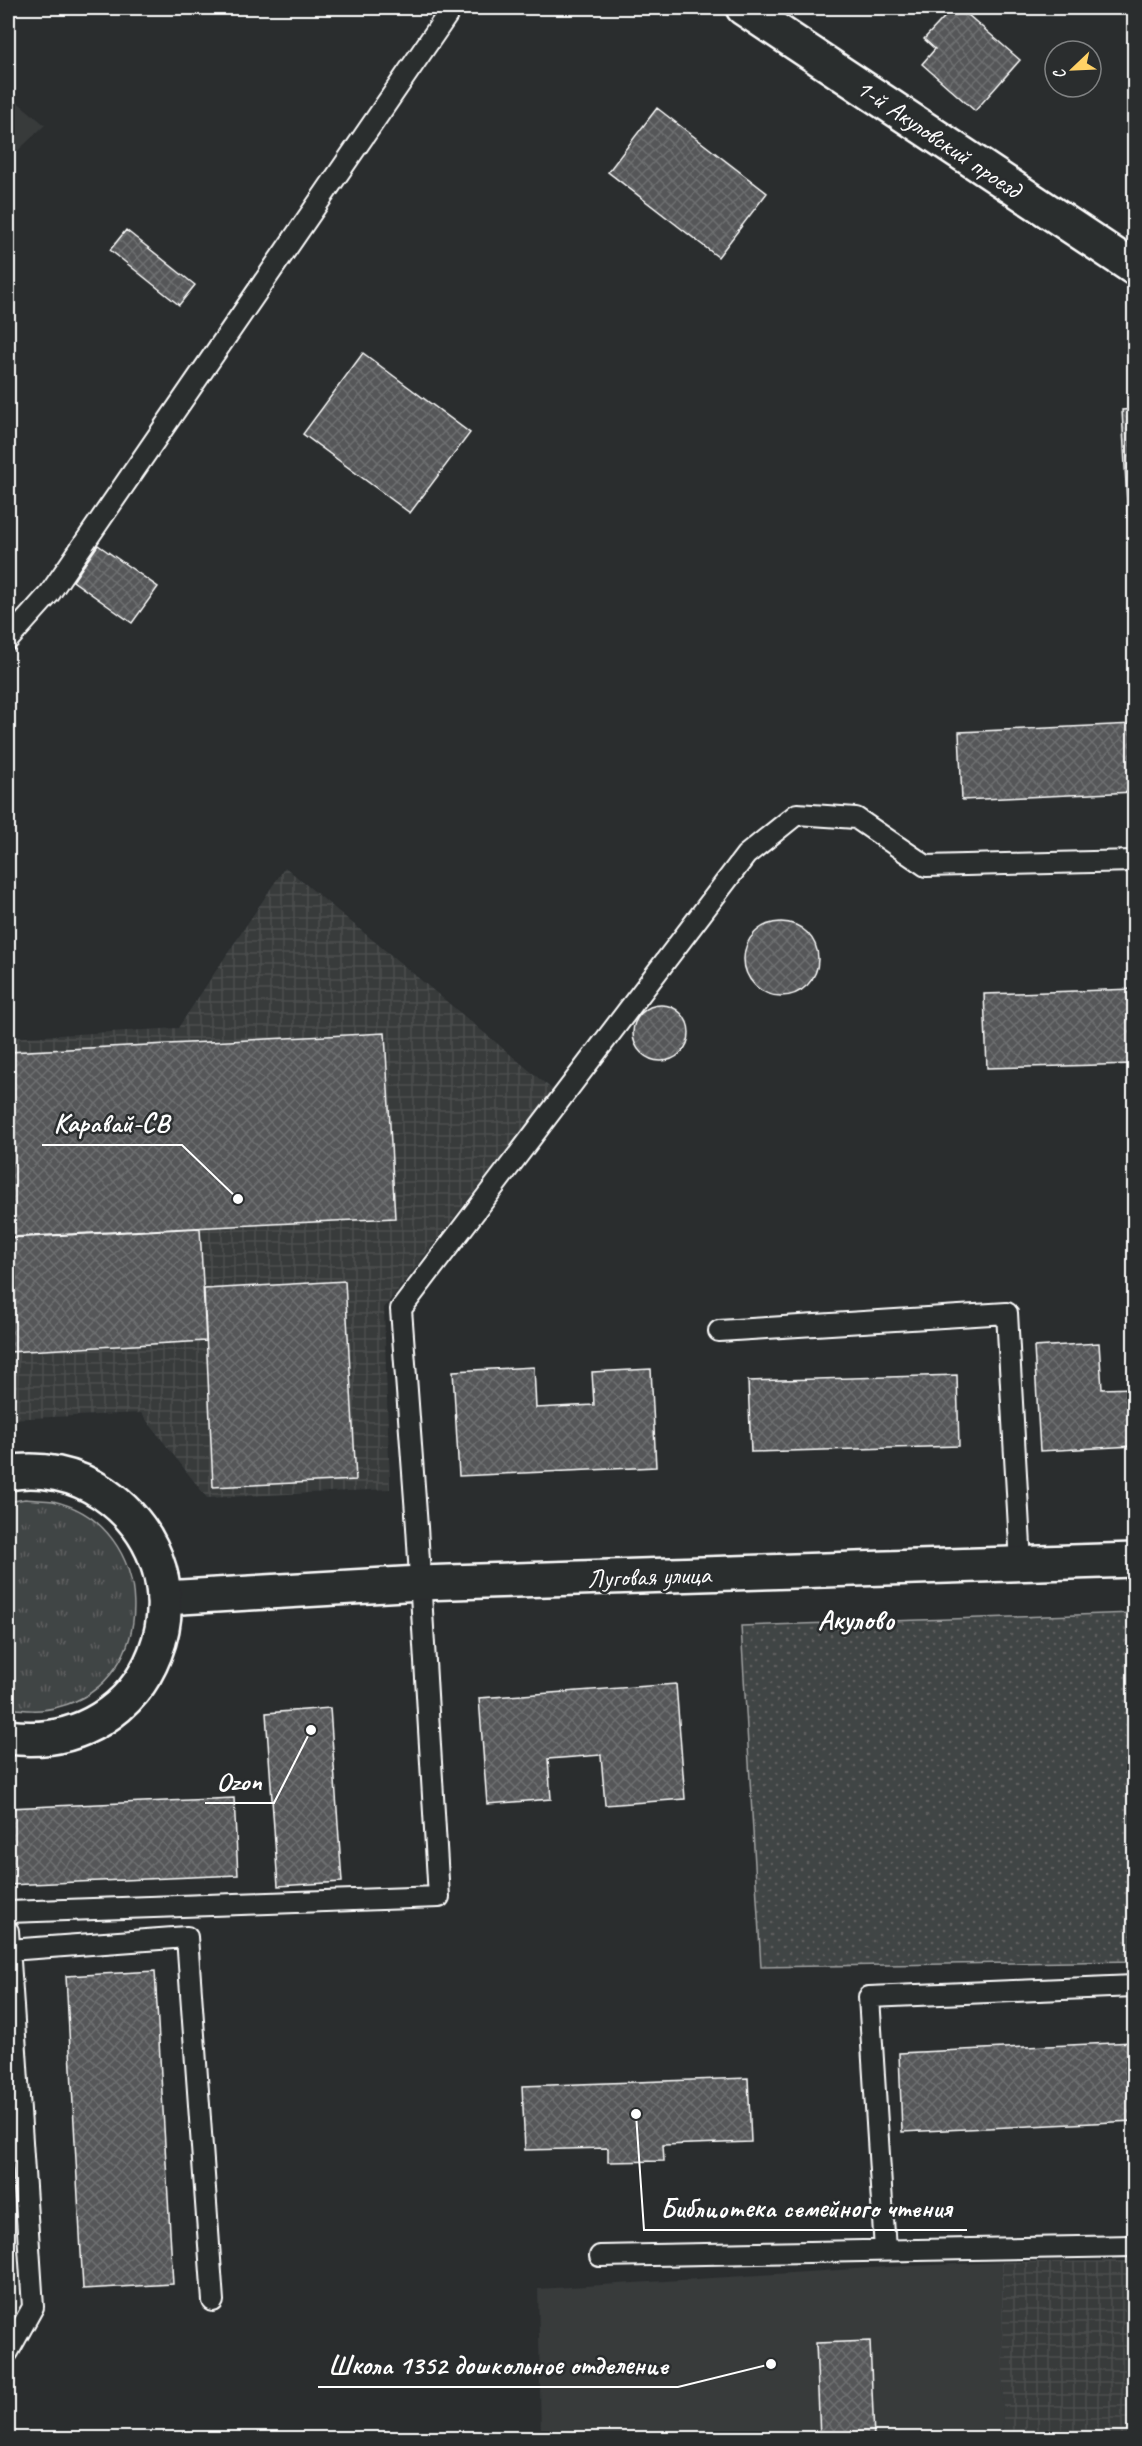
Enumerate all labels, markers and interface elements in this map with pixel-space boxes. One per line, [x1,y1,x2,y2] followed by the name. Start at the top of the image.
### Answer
[1043,39,1103,99] north arrow
[1049,65,1071,82] text: С
[850,71,1030,207] street label: 1-й Акуловский проезд
[42,1100,182,1145] callout: Каравай-СВ
[54,1106,172,1140] text: Каравай-СВ
[587,1558,713,1595] street label: Луговая улица
[818,1602,896,1637] district label: Акулово
[205,1758,274,1803] callout: Ozon
[216,1764,262,1798] text: Ozon
[644,2185,967,2230] callout: Библиотека семейного чтения
[660,2191,954,2225] text: Библиотека семейного чтения
[318,2342,678,2387] callout: Школа 1352 дошкольное отделение
[328,2348,670,2382] text: Школа 1352 дошкольное отделение

